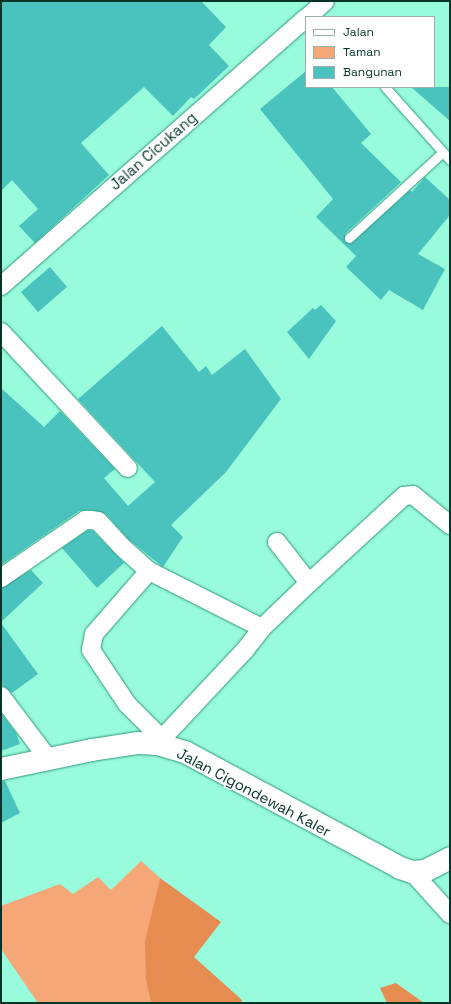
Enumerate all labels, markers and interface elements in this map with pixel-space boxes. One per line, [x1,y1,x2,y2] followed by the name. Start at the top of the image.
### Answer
[305,16,435,88] legend
[343,24,374,40] text: Jalan
[343,44,380,60] text: Taman
[343,64,402,80] text: Bangunan
[106,108,200,194] street label: Jalan Cicukang
[174,744,334,840] street label: Jalan Cigondewah Kaler

